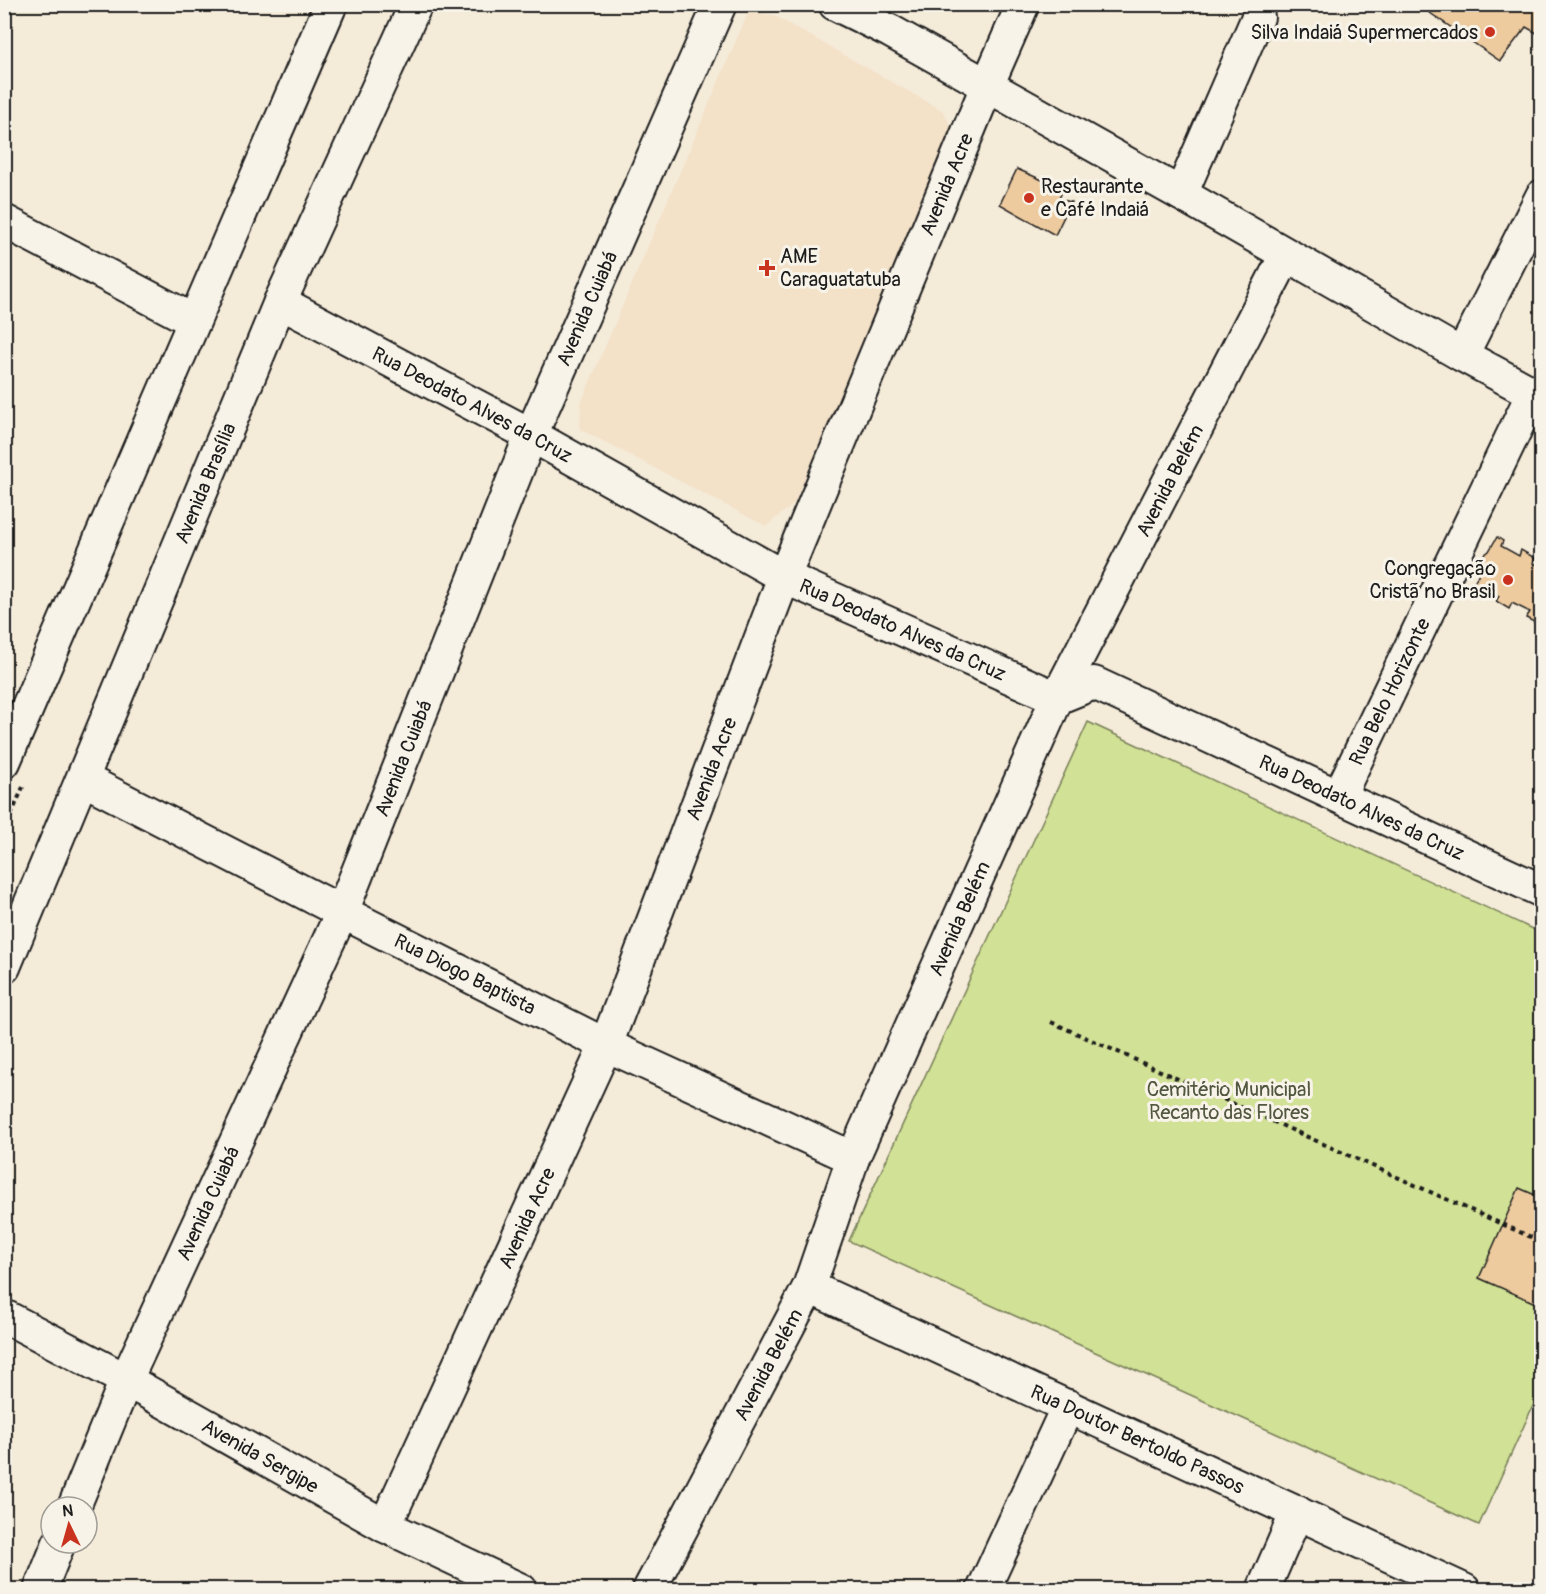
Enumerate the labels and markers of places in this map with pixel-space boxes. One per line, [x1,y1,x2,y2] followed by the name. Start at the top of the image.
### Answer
[1251,20,1478,45] place label: Silva Indaiá Supermercados
[1483,25,1497,39] marker: Silva Indaiá Supermercados
[1041,174,1149,222] place label: Restaurante e Café Indaiá
[1022,191,1036,205] marker: Restaurante e Café Indaiá
[780,244,901,292] place label: AME Caraguatatuba
[758,259,776,277] marker: AME Caraguatatuba
[1369,556,1496,604] place label: Congregação Cristã no Brasil
[1501,573,1515,587] marker: Congregação Cristã no Brasil

